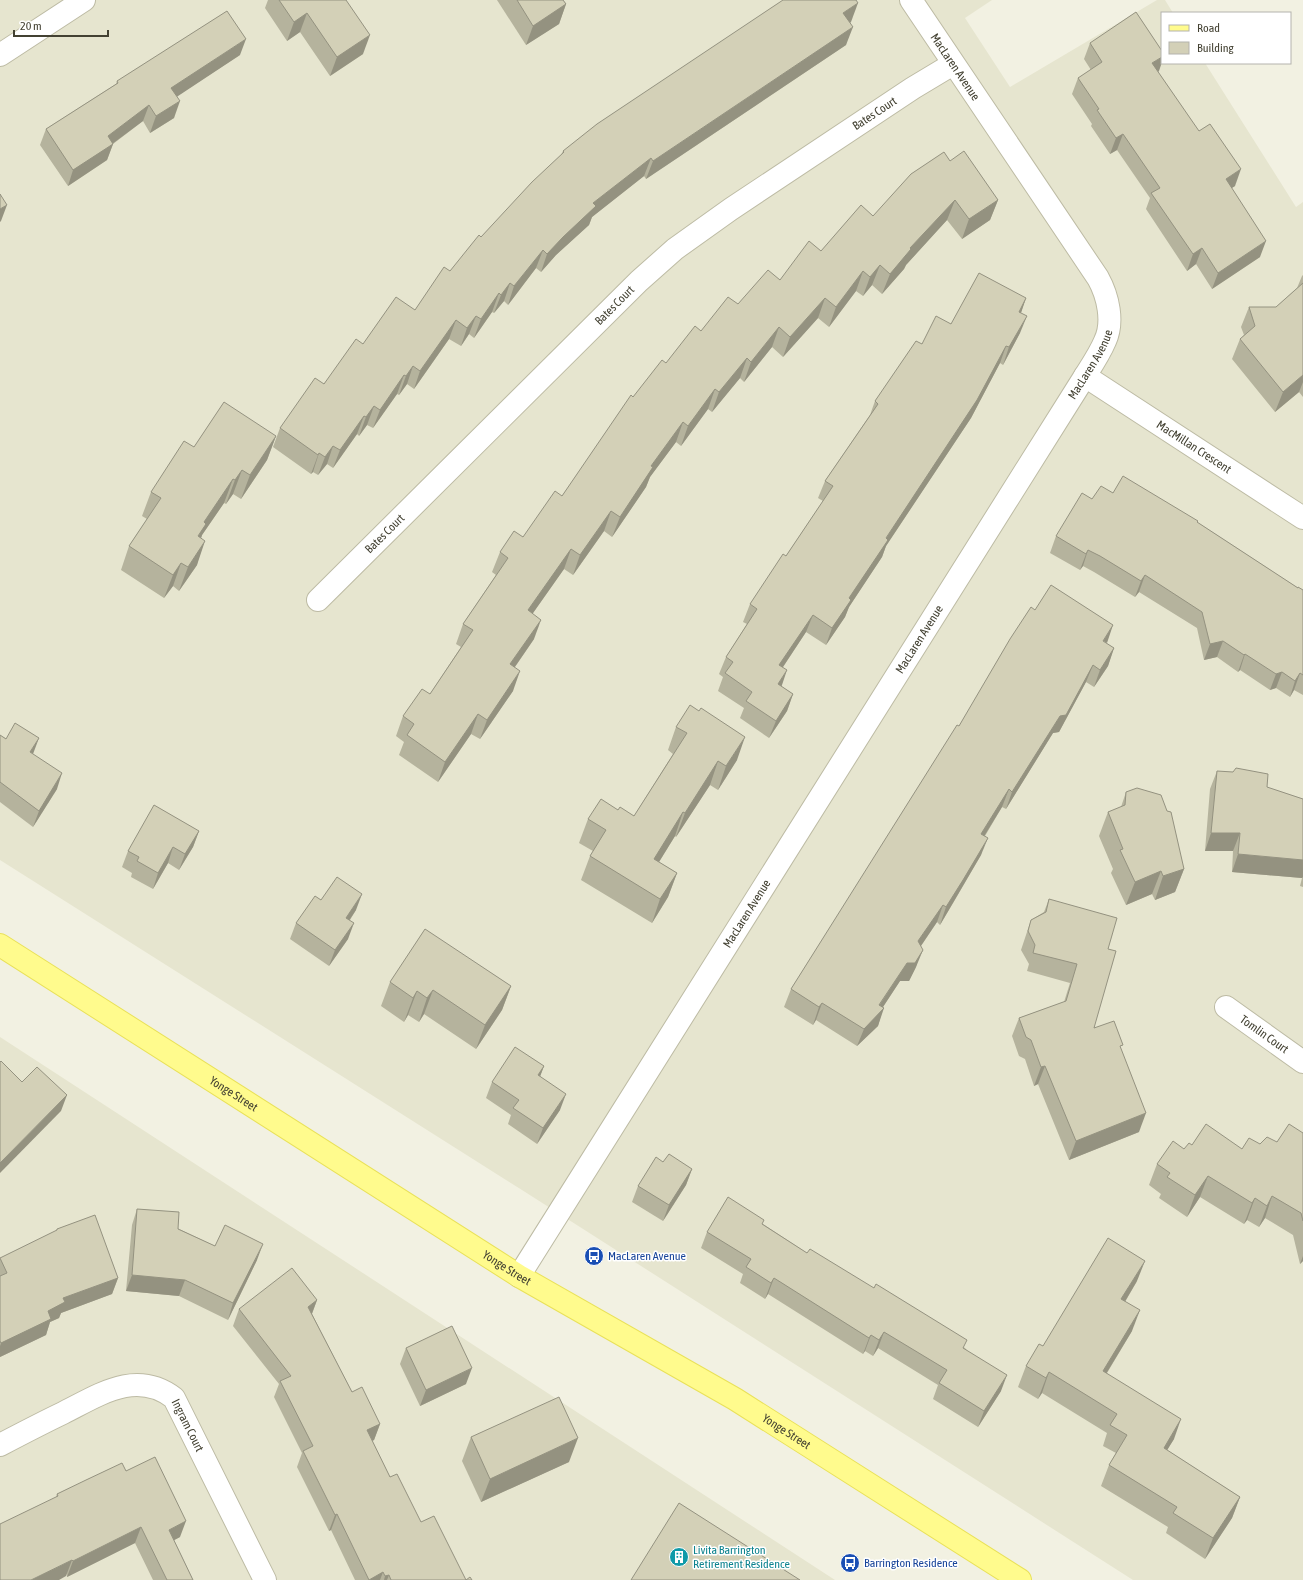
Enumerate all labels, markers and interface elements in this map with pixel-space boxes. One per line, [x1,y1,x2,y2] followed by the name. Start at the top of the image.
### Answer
[14,12,108,38] scale bar
[1161,12,1291,64] legend
[20,19,42,33] text: 20 m
[1197,21,1220,35] text: Road
[927,31,983,103] street label: MacLaren Avenue
[1197,41,1235,55] text: Building
[850,94,900,133] street label: Bates Court
[592,282,637,328] street label: Bates Court
[1065,328,1115,402] street label: MacLaren Avenue
[1154,418,1234,477] street label: MacMillan Crescent
[362,511,408,556] street label: Bates Court
[893,603,946,676] street label: MacLaren Avenue
[720,877,774,950] street label: MacLaren Avenue
[1237,1012,1292,1057] street label: Tomlin Court
[207,1073,261,1115] street label: Yonge Street
[583,1245,605,1267] bus stop icon: MacLaren Avenue
[480,1248,534,1289] street label: Yonge Street
[608,1249,686,1263] place label: MacLaren Avenue
[169,1397,207,1454] street label: Ingram Court
[760,1411,814,1452] street label: Yonge Street
[693,1543,790,1571] place label: Livita Barrington Retirement Residence
[668,1546,690,1568] building icon: Livita Barrington Retirement Residence
[839,1552,861,1574] bus stop icon: Barrington Residence
[864,1556,958,1570] place label: Barrington Residence

